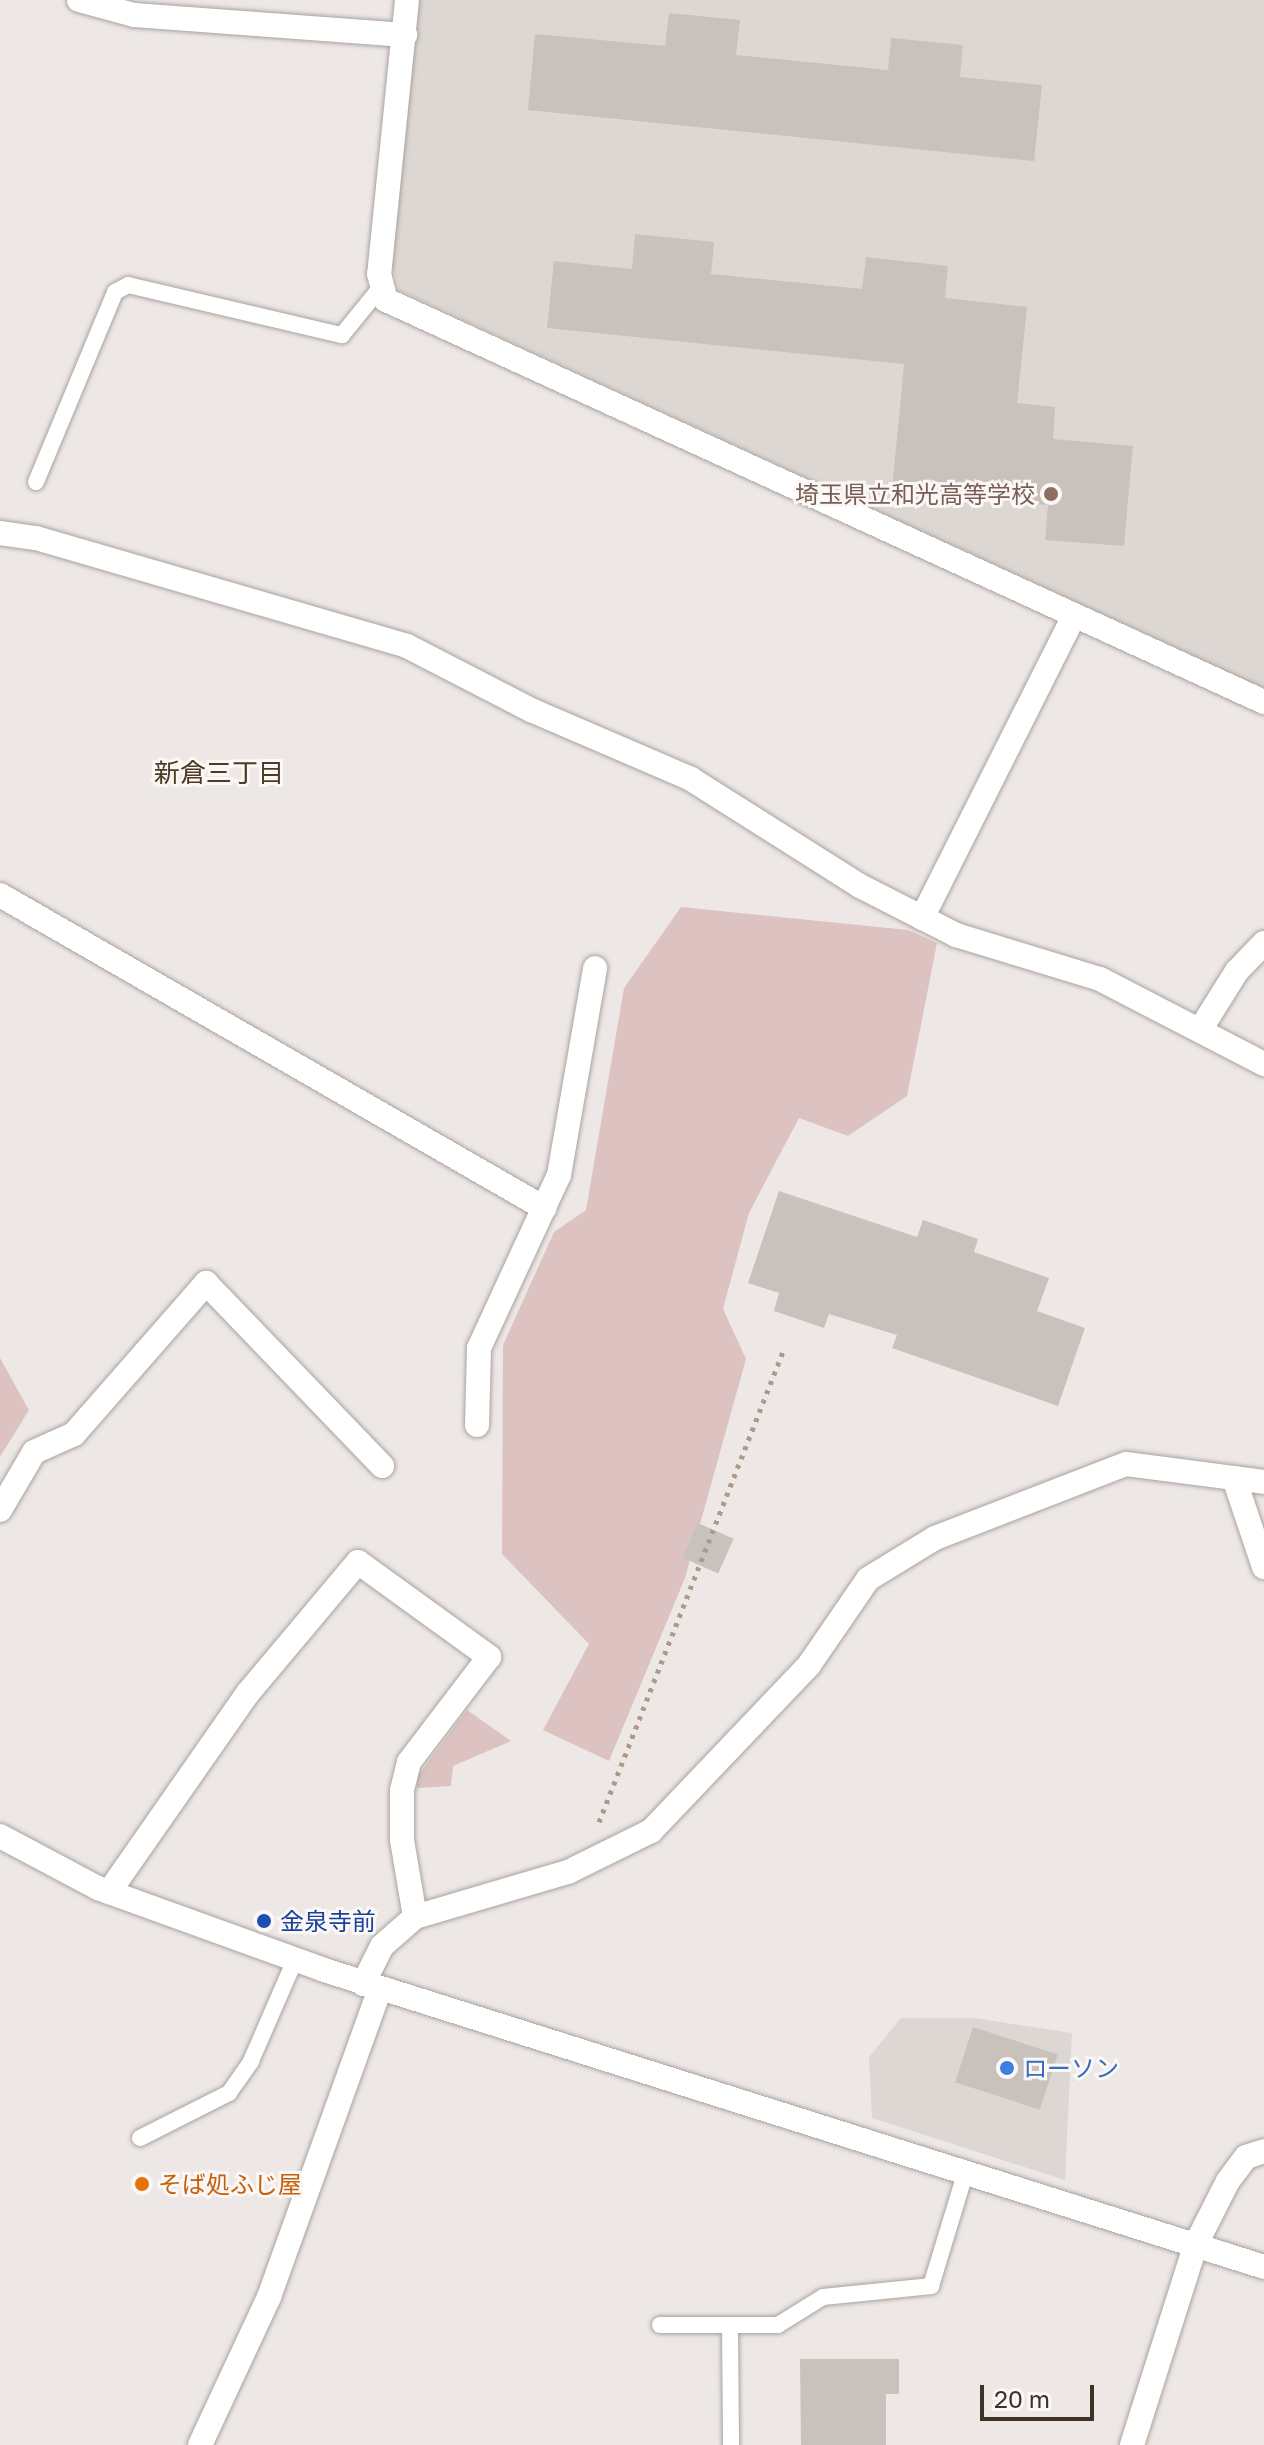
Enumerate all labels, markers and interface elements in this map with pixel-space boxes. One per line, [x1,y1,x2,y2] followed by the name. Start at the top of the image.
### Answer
[795,480,1035,508] place label: 埼玉県立和光高等学校
[1042,485,1060,503] marker: 埼玉県立和光高等学校
[154,757,284,789] district label: 新倉三丁目
[280,1907,376,1935] place label: 金泉寺前
[255,1912,273,1930] marker: 金泉寺前
[1023,2054,1119,2082] place label: ローソン
[998,2059,1016,2077] marker: ローソン
[158,2170,302,2198] place label: そば処ふじ屋
[133,2175,151,2193] marker: そば処ふじ屋
[984,2369,1098,2419] scale bar
[994,2384,1050,2413] text: 20 m

